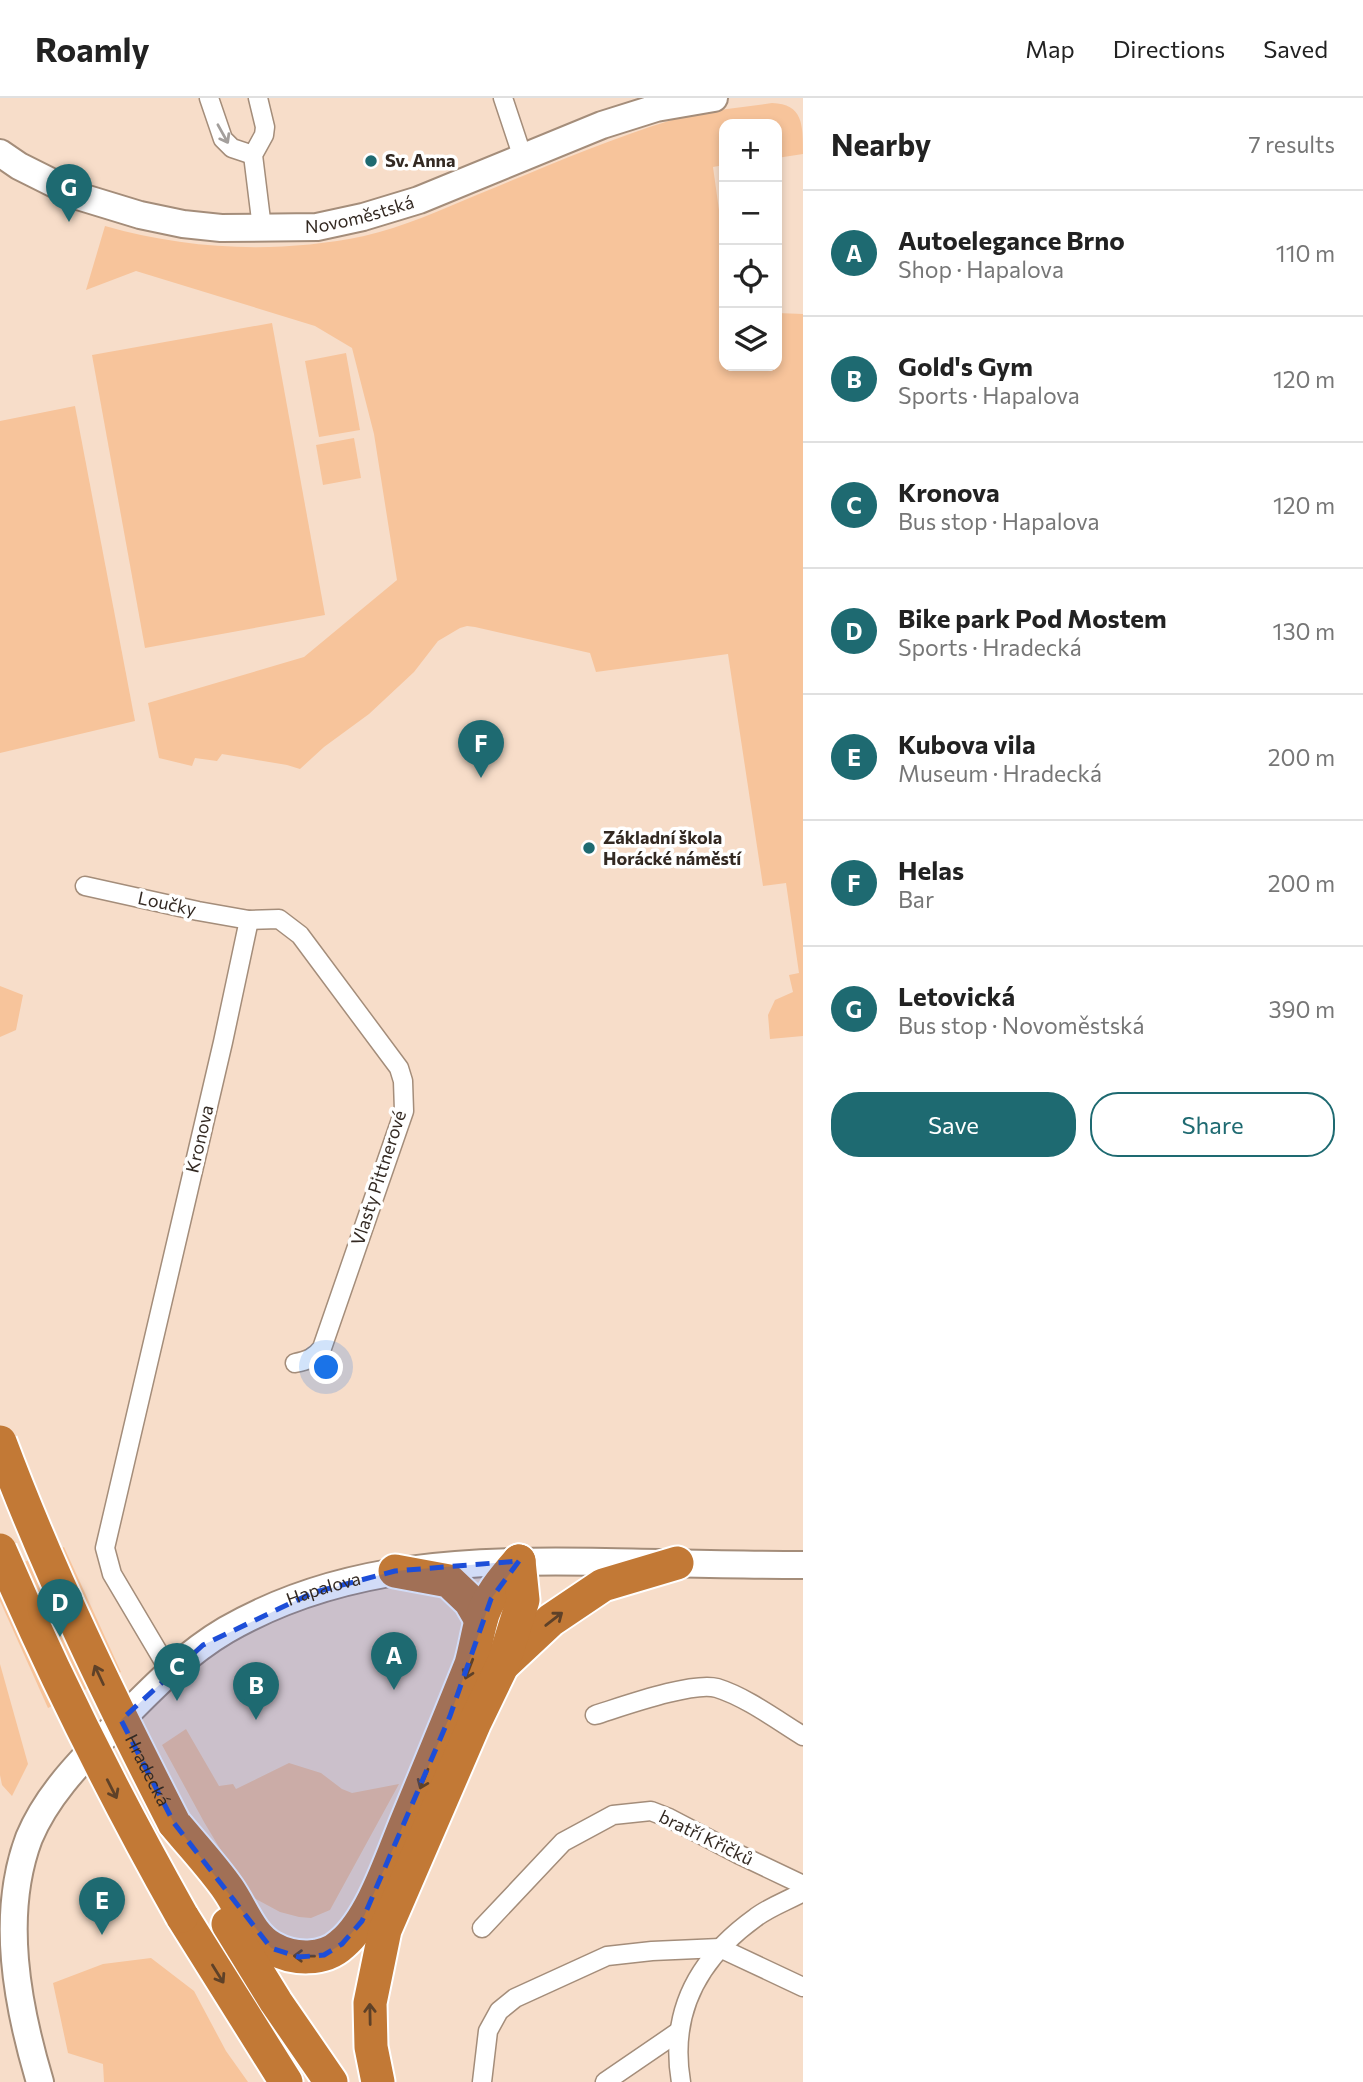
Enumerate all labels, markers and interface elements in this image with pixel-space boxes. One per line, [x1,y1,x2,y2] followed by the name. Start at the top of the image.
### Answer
[35,28,150,69] text: Roamly
[1025,34,1075,63] text: Map
[1113,34,1225,63] text: Directions
[1263,34,1328,63] text: Saved
[719,119,782,371] map controls
[719,119,782,182] button: +
[216,124,230,144] one-way arrow
[831,125,931,162] text: Nearby
[1248,130,1335,158] text: 7 results
[385,149,456,171] place label: Sv. Anna
[363,153,379,169] marker: Sv. Anna
[46,164,92,222] pin: G
[719,182,782,245] button: −
[305,190,416,237] street label: Novoměstská
[898,224,1125,255] text: Autoelegance Brno
[846,239,862,267] text: A
[1276,239,1335,267] text: 110 m
[719,245,782,308] button: locate
[898,255,1064,283] text: Shop · Hapalova
[719,308,782,371] button: layers
[898,350,1033,381] text: Gold's Gym
[846,365,862,393] text: B
[1273,365,1335,393] text: 120 m
[898,381,1080,409] text: Sports · Hapalova
[898,476,1000,507] text: Kronova
[846,491,862,519] text: C
[1273,491,1335,519] text: 120 m
[898,507,1099,535] text: Bus stop · Hapalova
[898,602,1167,633] text: Bike park Pod Mostem
[846,617,862,645] text: D
[1273,617,1335,645] text: 130 m
[898,633,1082,661] text: Sports · Hradecká
[458,720,504,778] pin: F
[898,728,1036,759] text: Kubova vila
[847,743,861,771] text: E
[1268,743,1335,771] text: 200 m
[898,759,1102,787] text: Museum · Hradecká
[603,826,742,869] place label: Základní škola Horácké náměstí
[581,840,597,856] marker: Základní škola Horácké náměstí
[898,854,964,885] text: Helas
[847,869,861,897] text: F
[1268,869,1335,897] text: 200 m
[898,885,934,913] text: Bar
[136,886,198,920] street label: Loučky
[898,980,1015,1011] text: Letovická
[846,995,862,1023] text: G
[1268,995,1335,1023] text: 390 m
[898,1011,1145,1039] text: Bus stop · Novoměstská
[831,1092,1076,1157] button: Save
[1090,1092,1335,1157] button: Share
[181,1103,217,1175] street label: Kronova
[346,1107,410,1248] street label: Vlasty Pittnerové
[309,1350,343,1384] your location
[283,1567,363,1610] street label: Hapalova
[37,1579,83,1637] pin: D
[544,1611,562,1626] one-way arrow
[371,1632,417,1690] pin: A
[154,1643,200,1701] pin: C
[462,1657,474,1679] one-way arrow
[233,1662,279,1720] pin: B
[92,1664,105,1686] one-way arrow
[121,1730,176,1810] street label: Hradecká
[417,1768,430,1789] one-way arrow
[106,1778,120,1799] one-way arrow
[656,1805,757,1869] street label: bratří Křičků
[79,1877,125,1935] pin: E
[293,1949,316,1962] one-way arrow
[211,1963,225,1983] one-way arrow
[363,2003,377,2026] one-way arrow

